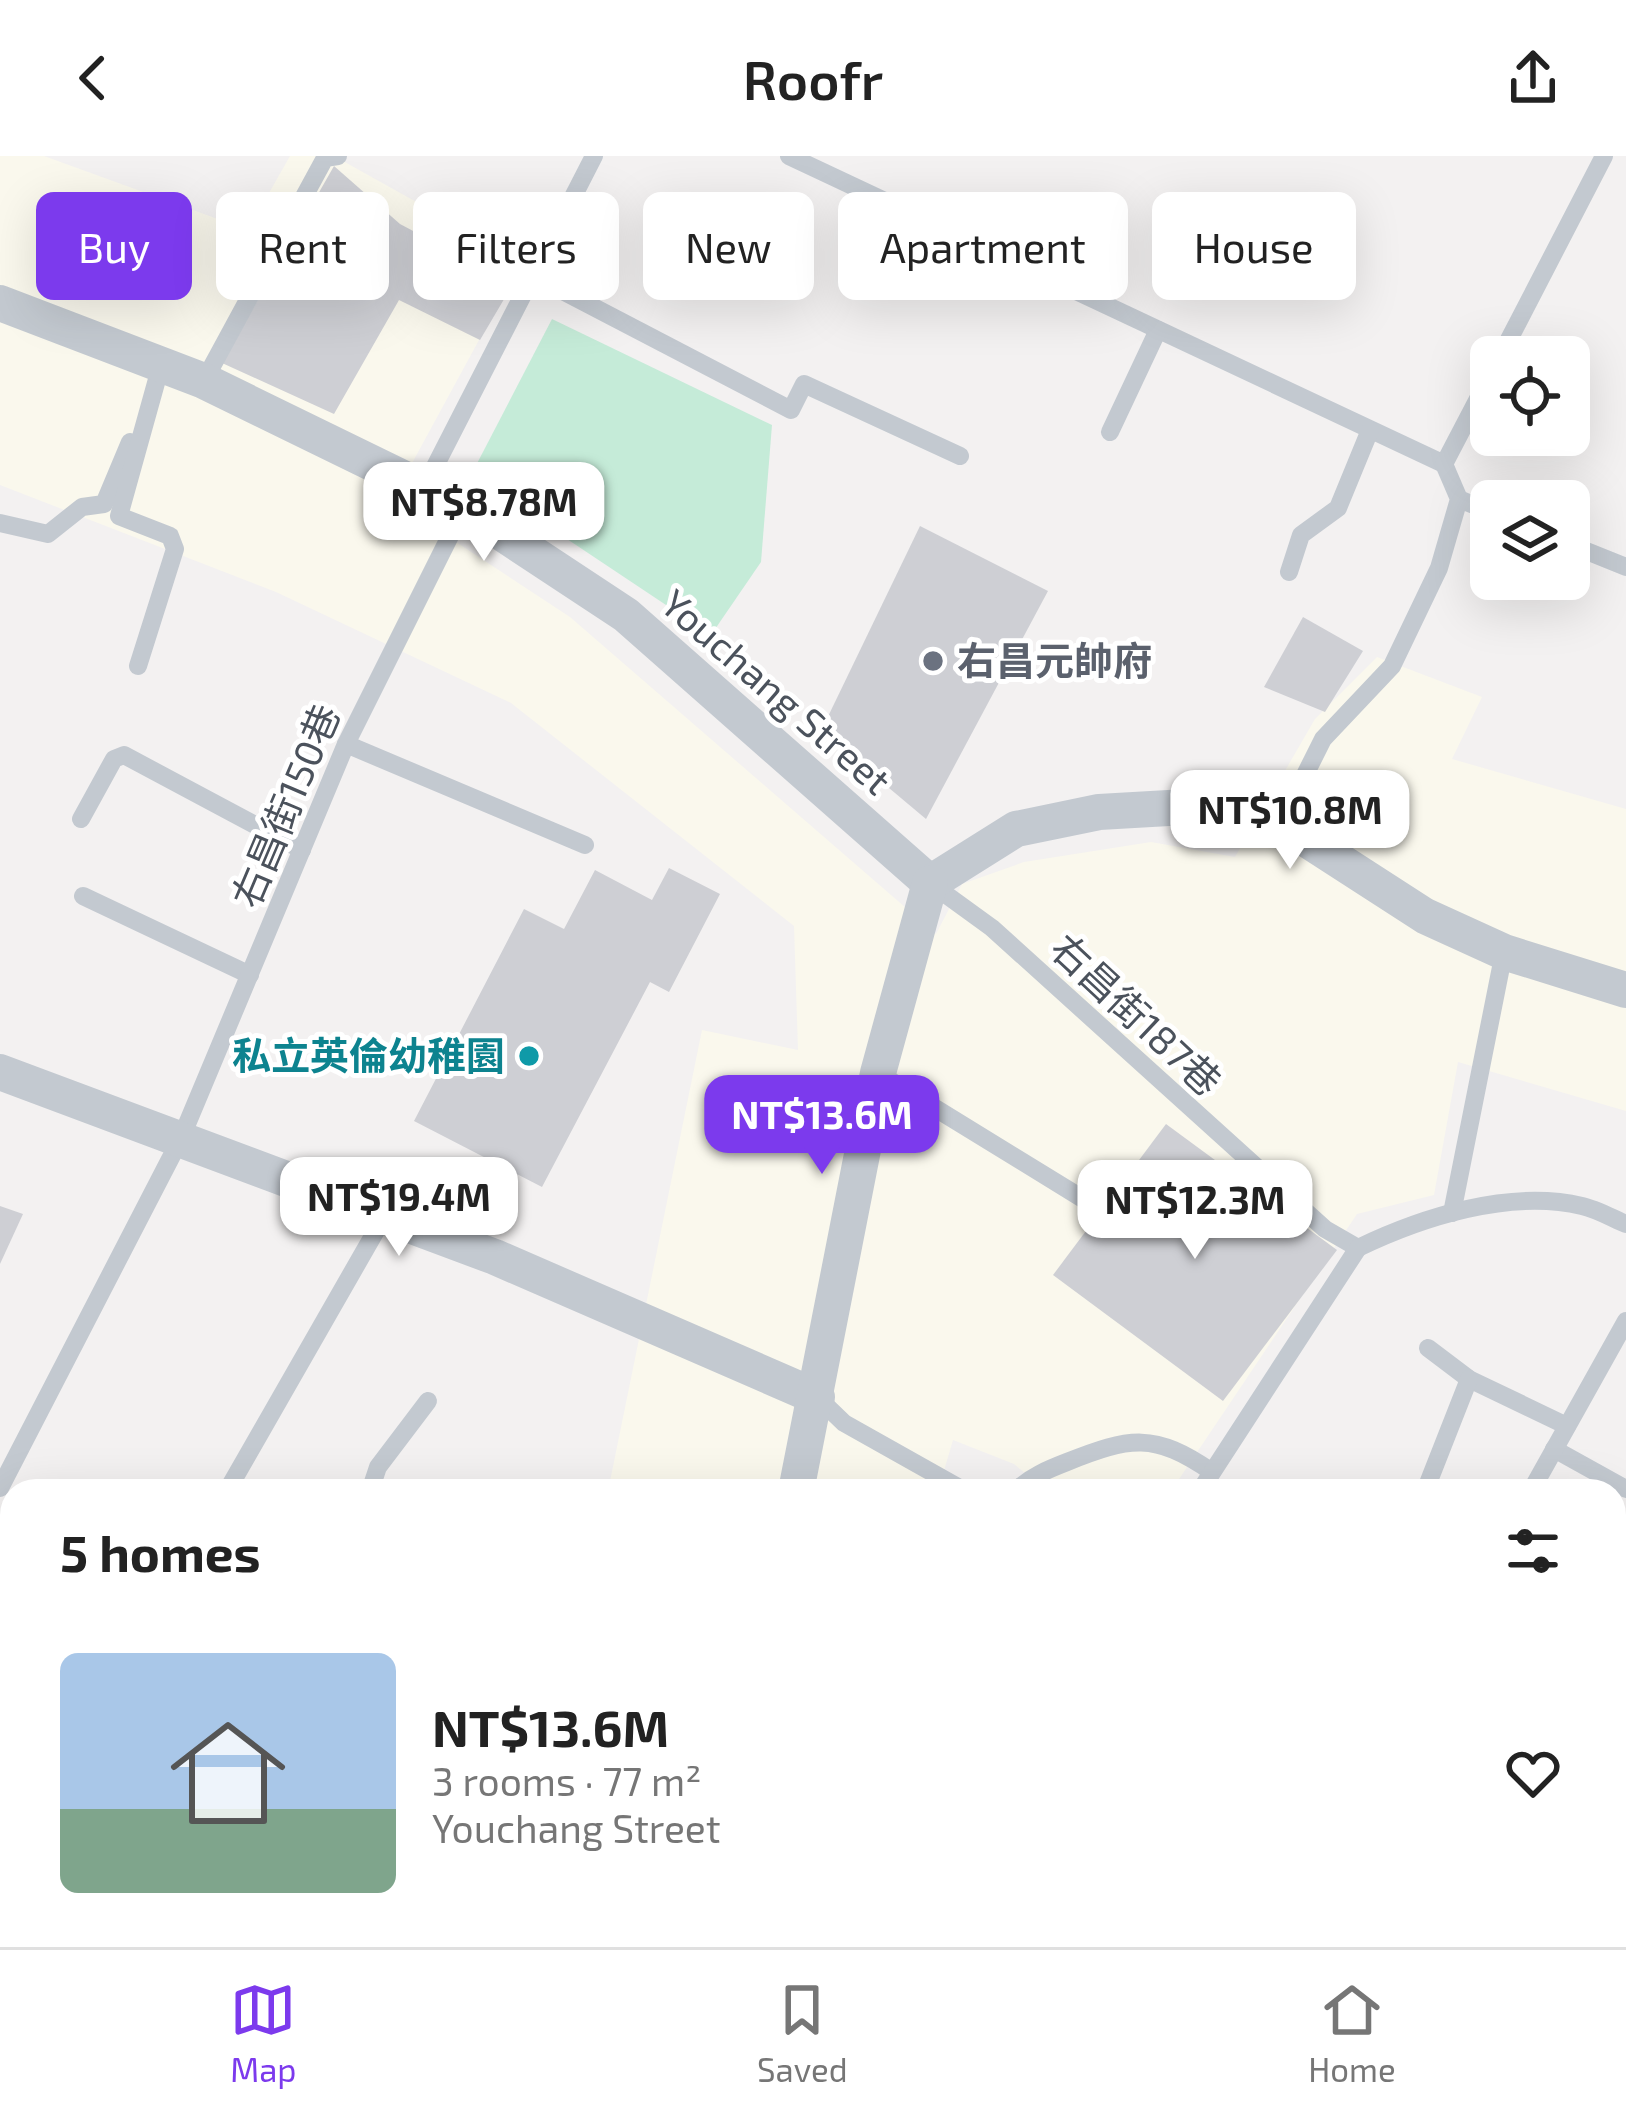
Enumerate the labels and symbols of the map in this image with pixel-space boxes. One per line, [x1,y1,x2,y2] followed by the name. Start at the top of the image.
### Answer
[360,462,608,564] pin: NT$8.78M
[653,578,901,803] street label: Youchang Street
[957,636,1152,683] place label: 右昌元帥府
[920,648,946,674] marker: 右昌元帥府
[221,697,348,914] street label: 右昌街150巷
[1166,770,1414,872] pin: NT$10.8M
[1042,923,1232,1104] street label: 右昌街187巷
[232,1031,505,1078] place label: 私立英倫幼稚園
[516,1043,542,1069] marker: 私立英倫幼稚園
[698,1075,946,1177] pin: NT$13.6M
[275,1157,523,1259] pin: NT$19.4M
[1071,1160,1319,1262] pin: NT$12.3M

